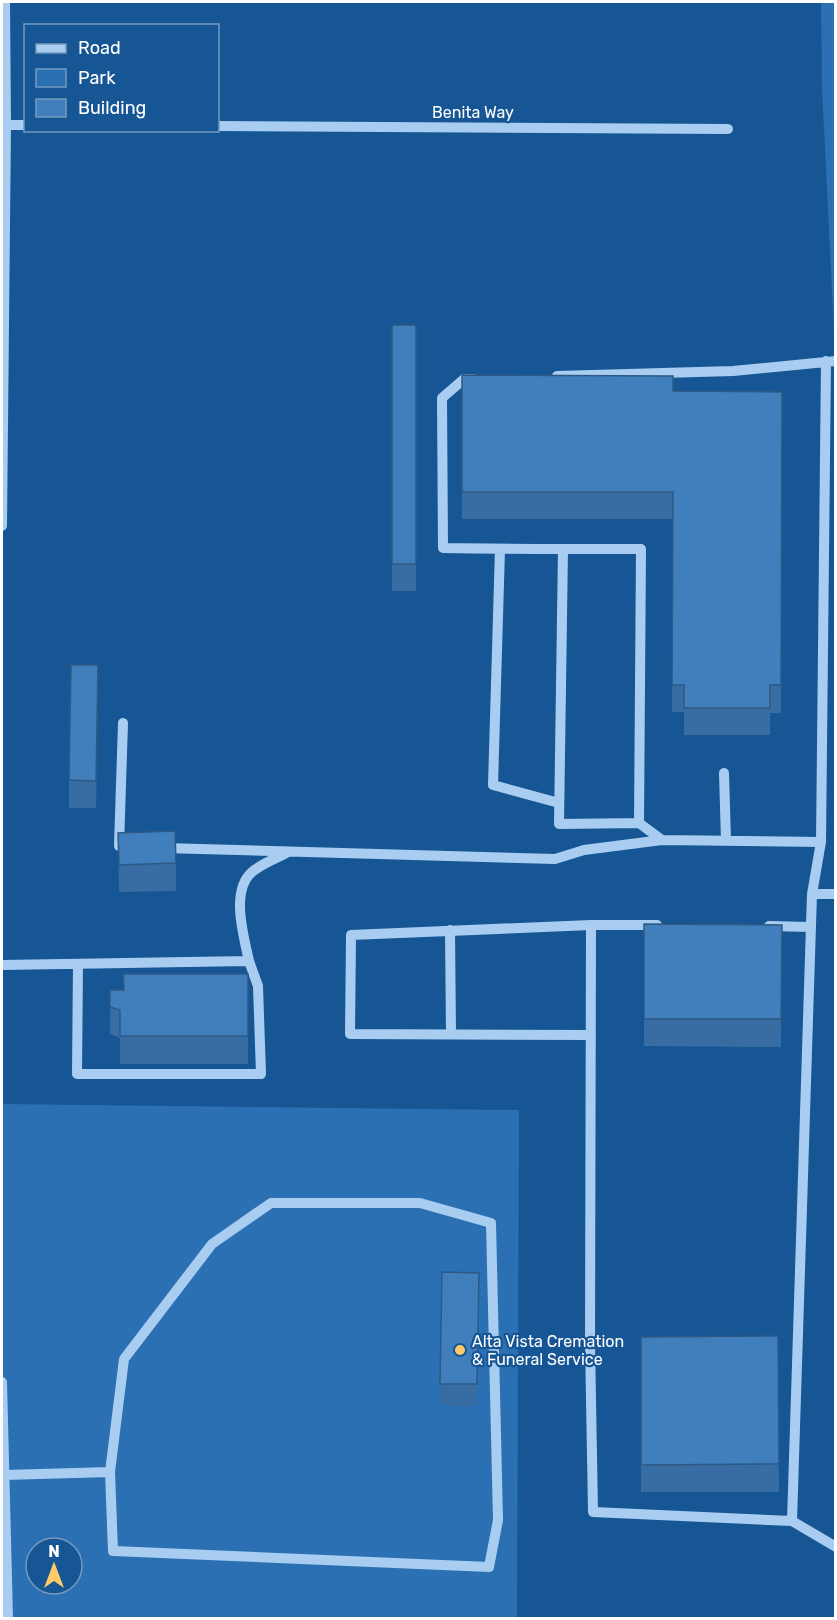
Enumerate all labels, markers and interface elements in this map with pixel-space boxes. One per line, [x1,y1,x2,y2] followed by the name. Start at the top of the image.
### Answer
[24,24,219,132] legend
[78,37,121,59] text: Road
[78,67,116,89] text: Park
[78,97,146,119] text: Building
[432,103,514,122] street label: Benita Way
[472,1332,624,1369] place label: Alta Vista Cremation & Funeral Service
[453,1343,467,1357] marker: Alta Vista Cremation & Funeral Service
[24,1536,84,1596] north arrow
[48,1542,60,1561] text: N

